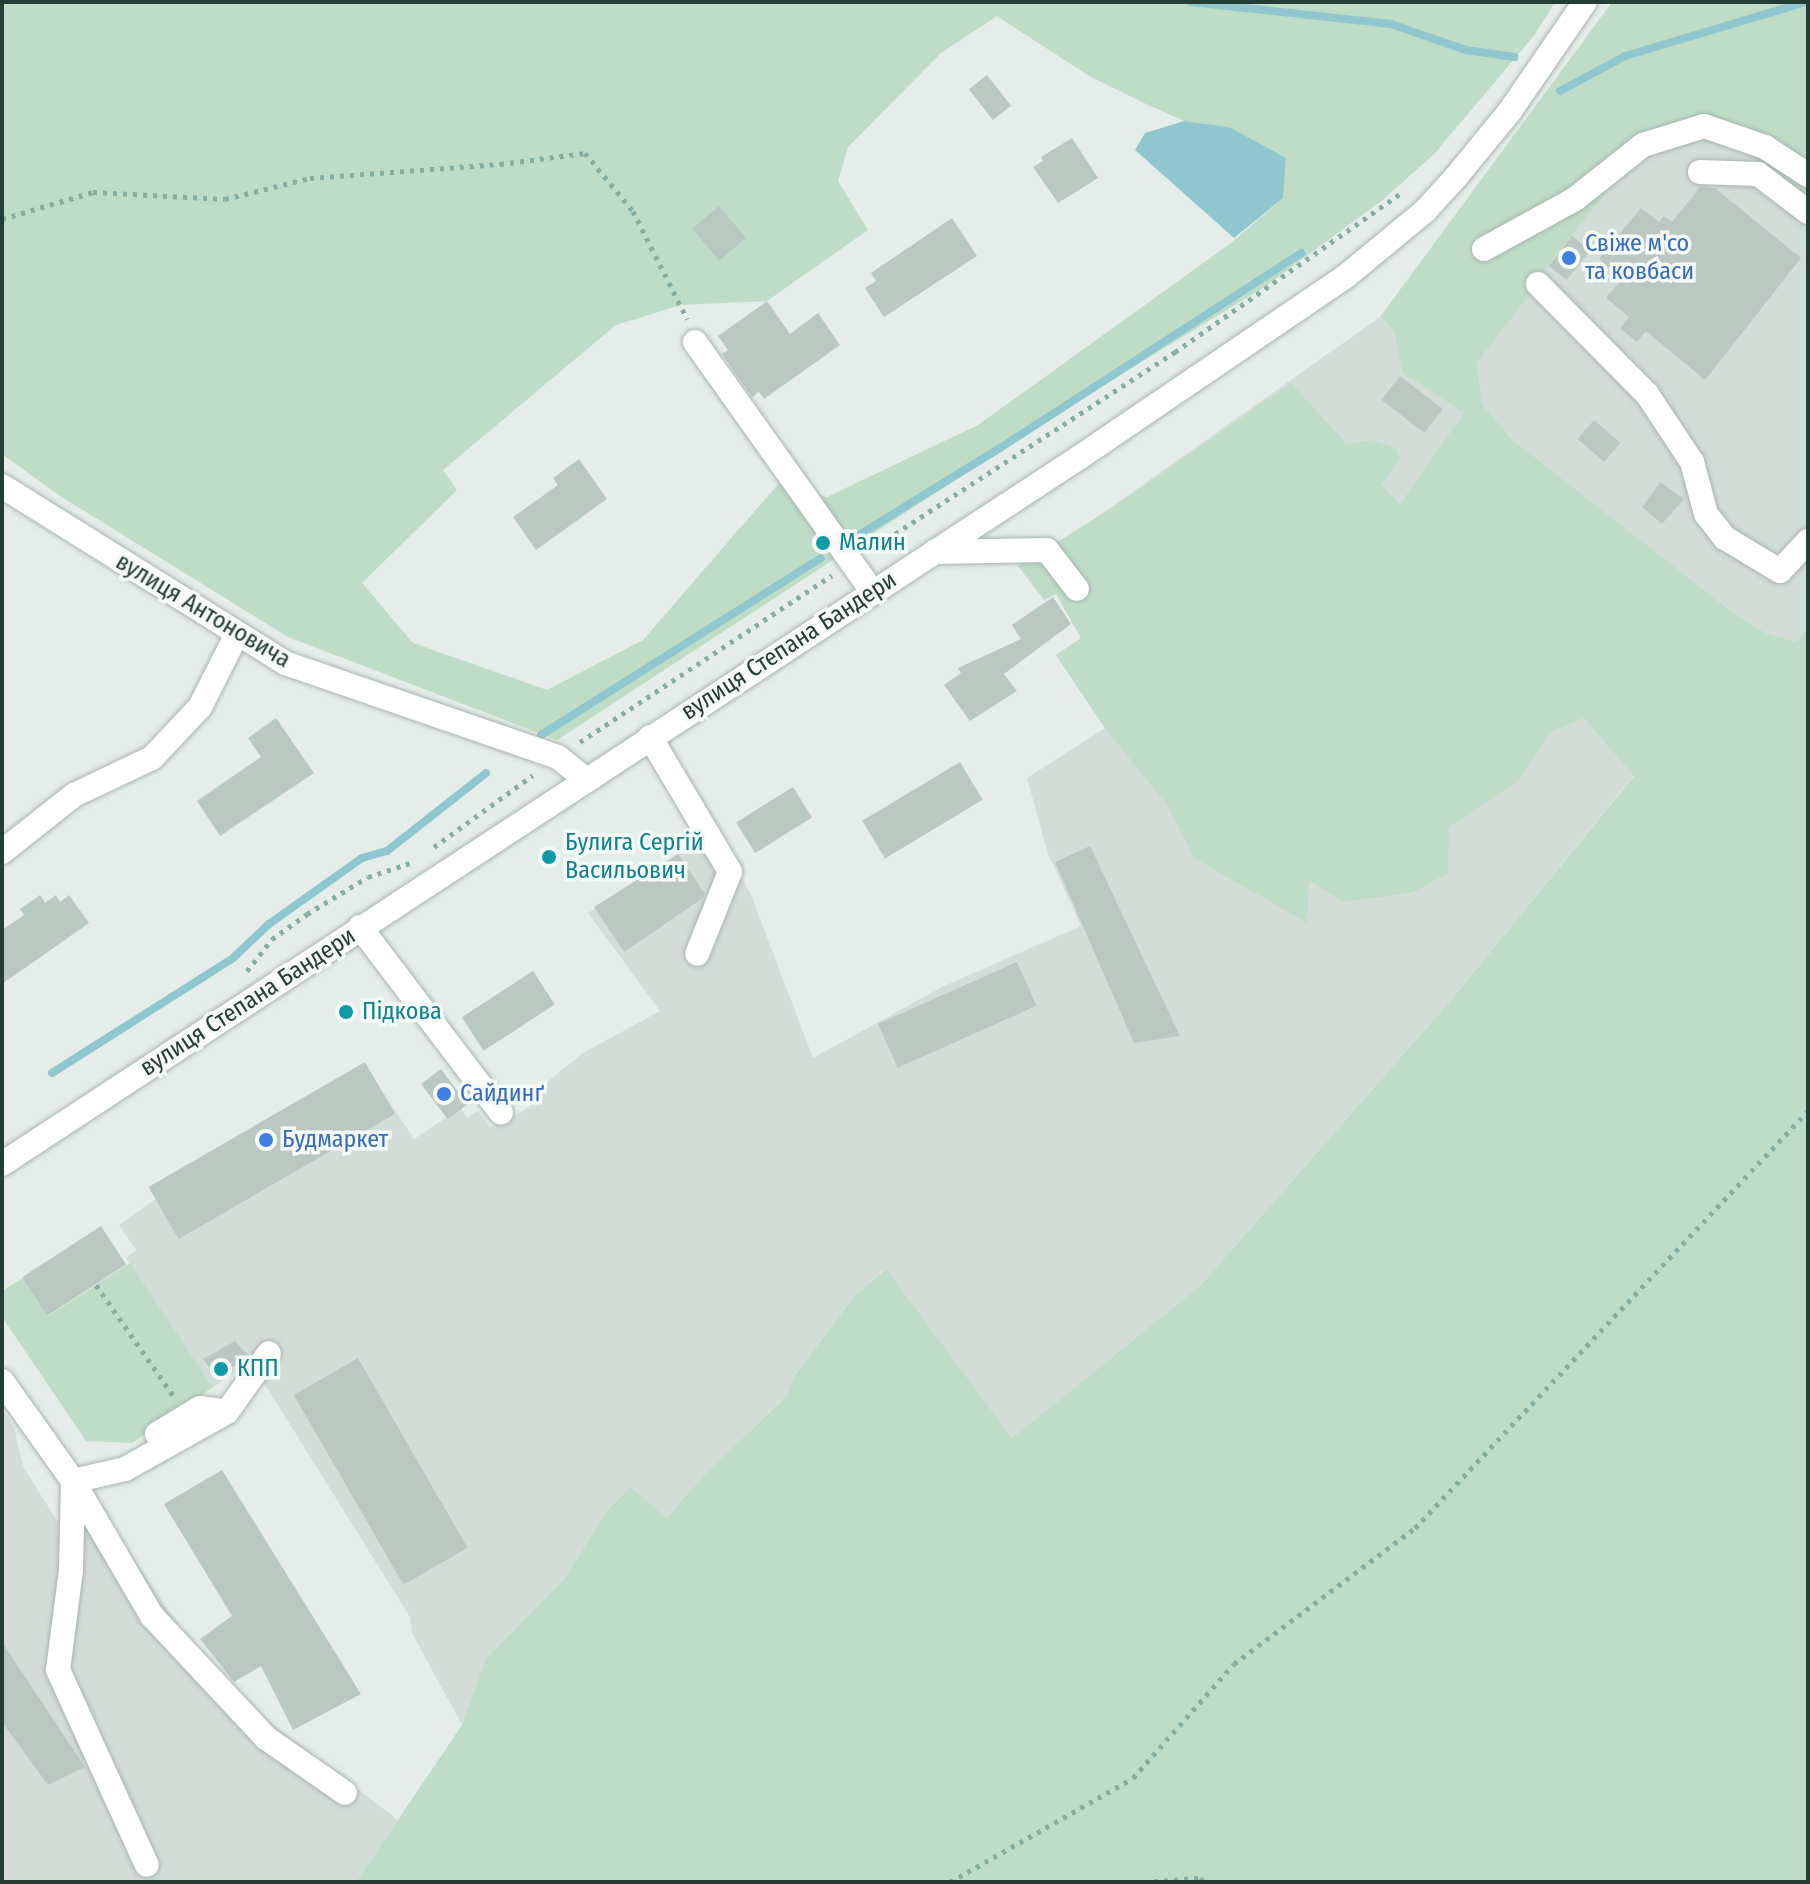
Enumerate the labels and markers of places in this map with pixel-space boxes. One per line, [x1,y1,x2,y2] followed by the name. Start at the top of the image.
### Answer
[1585,230,1694,286] place label: Свіже м'со та ковбаси
[1560,249,1578,267] marker: Свіже м'со та ковбаси
[839,529,906,557] place label: Малин
[814,534,832,552] marker: Малин
[565,829,704,885] place label: Булига Сергій Васильович
[540,848,558,866] marker: Булига Сергій Васильович
[362,998,442,1026] place label: Підкова
[337,1003,355,1021] marker: Підкова
[460,1080,544,1108] place label: Сайдинґ
[435,1085,453,1103] marker: Сайдинґ
[282,1126,388,1154] place label: Будмаркет
[257,1131,275,1149] marker: Будмаркет
[237,1355,279,1383] place label: КПП
[212,1360,230,1378] marker: КПП

